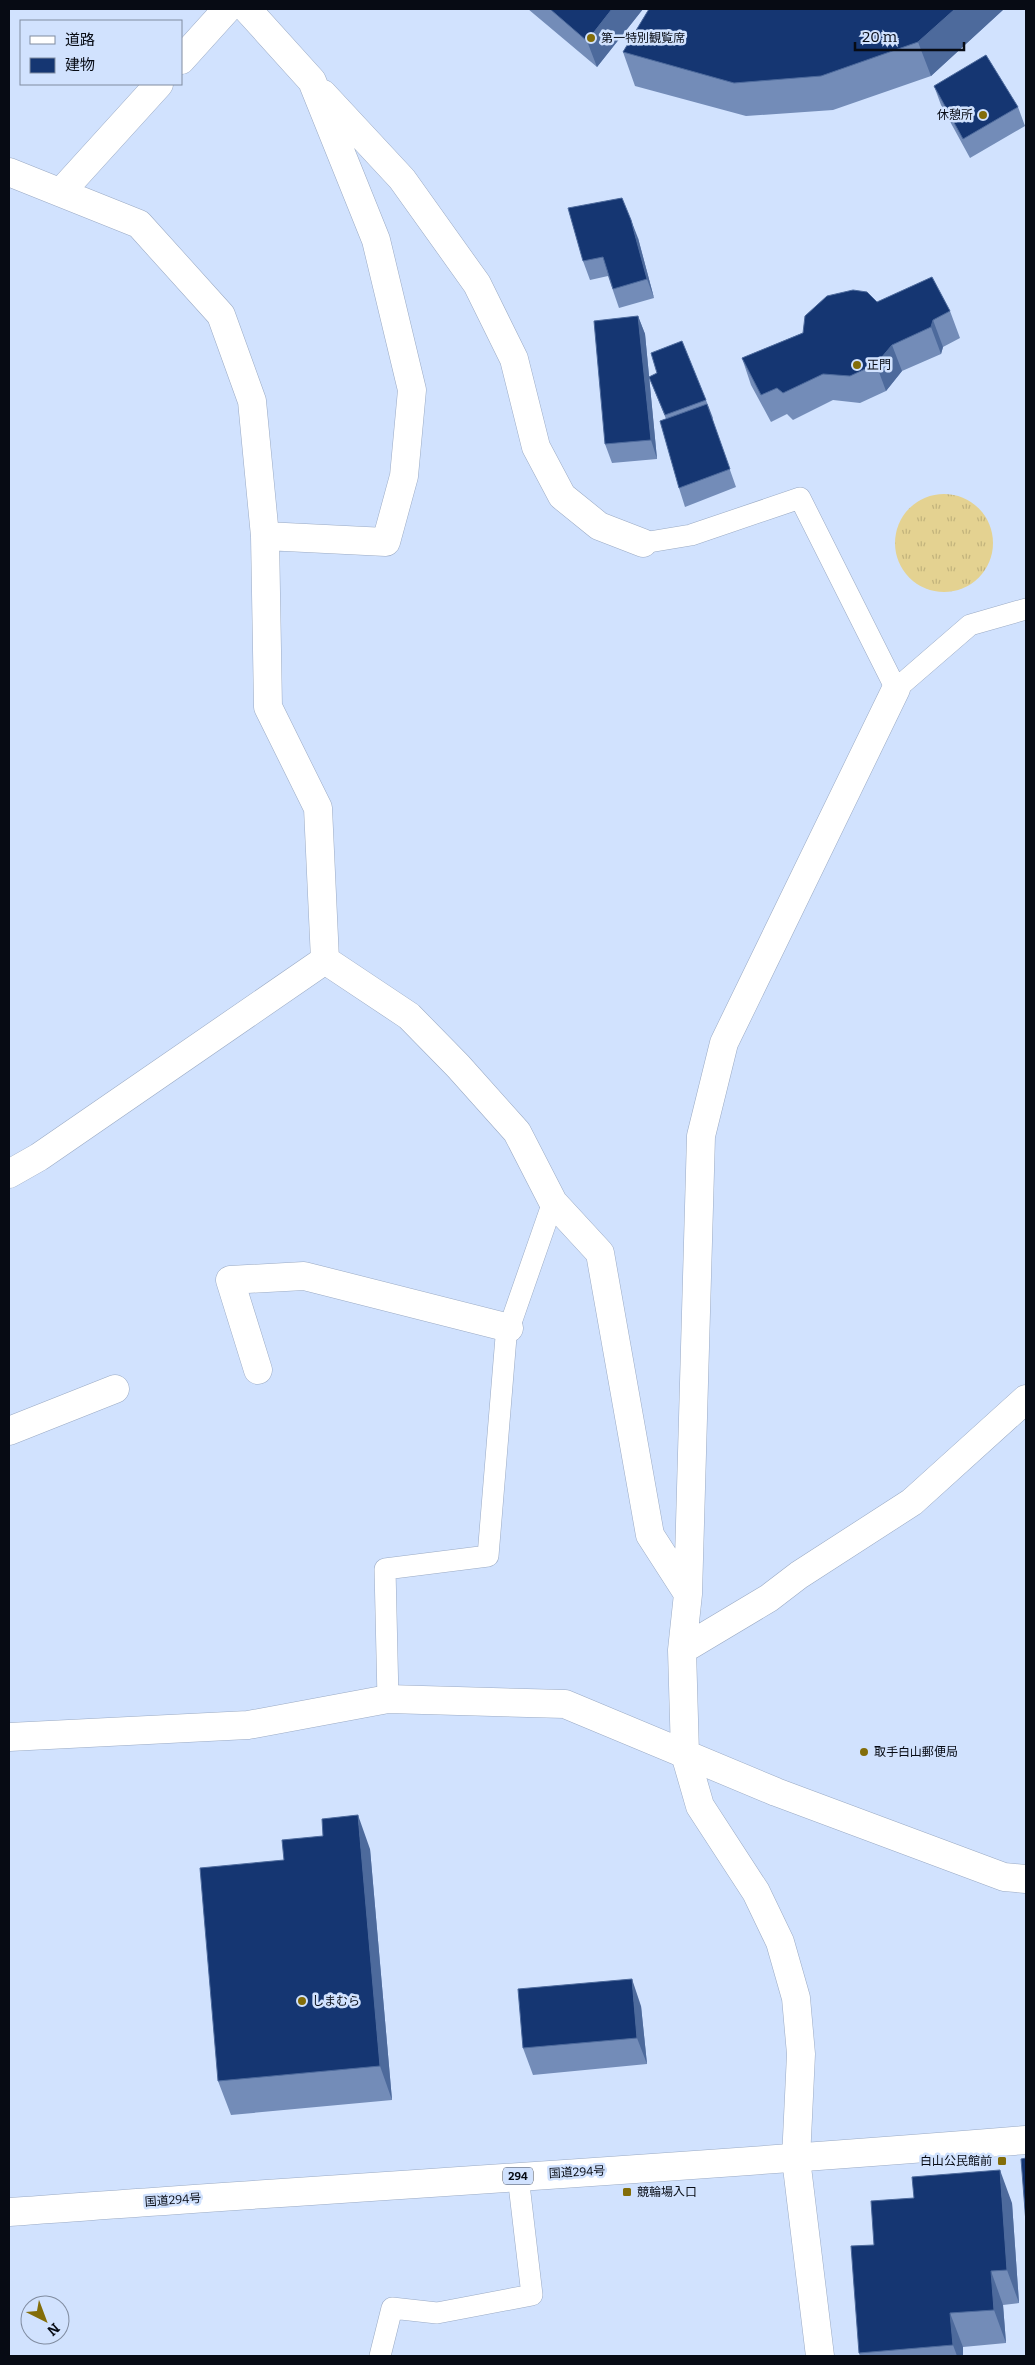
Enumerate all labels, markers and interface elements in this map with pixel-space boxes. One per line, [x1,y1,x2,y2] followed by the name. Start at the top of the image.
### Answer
[20,20,182,85] legend
[855,20,964,52] scale bar
[862,28,898,46] text: 20 m
[65,31,95,49] text: 道路
[601,31,685,45] place label: 第一特別観覧席
[585,32,597,44] marker: 第一特別観覧席
[65,56,95,74] text: 建物
[937,108,973,122] place label: 休憩所
[977,109,989,121] marker: 休憩所
[867,358,891,372] place label: 正門
[851,359,863,371] marker: 正門
[874,1745,958,1759] place label: 取手白山郵便局
[858,1746,870,1758] marker: 取手白山郵便局
[312,1994,360,2008] place label: しまむら
[296,1995,308,2007] marker: しまむら
[920,2154,992,2168] place label: 白山公民館前
[996,2155,1008,2167] marker: 白山公民館前
[548,2164,606,2180] street label: 国道294号
[503,2168,533,2184] road number: 294
[637,2185,697,2199] place label: 競輪場入口
[621,2186,633,2198] marker: 競輪場入口
[144,2191,202,2209] street label: 国道294号
[20,2295,70,2345] north arrow
[44,2319,63,2339] text: N

